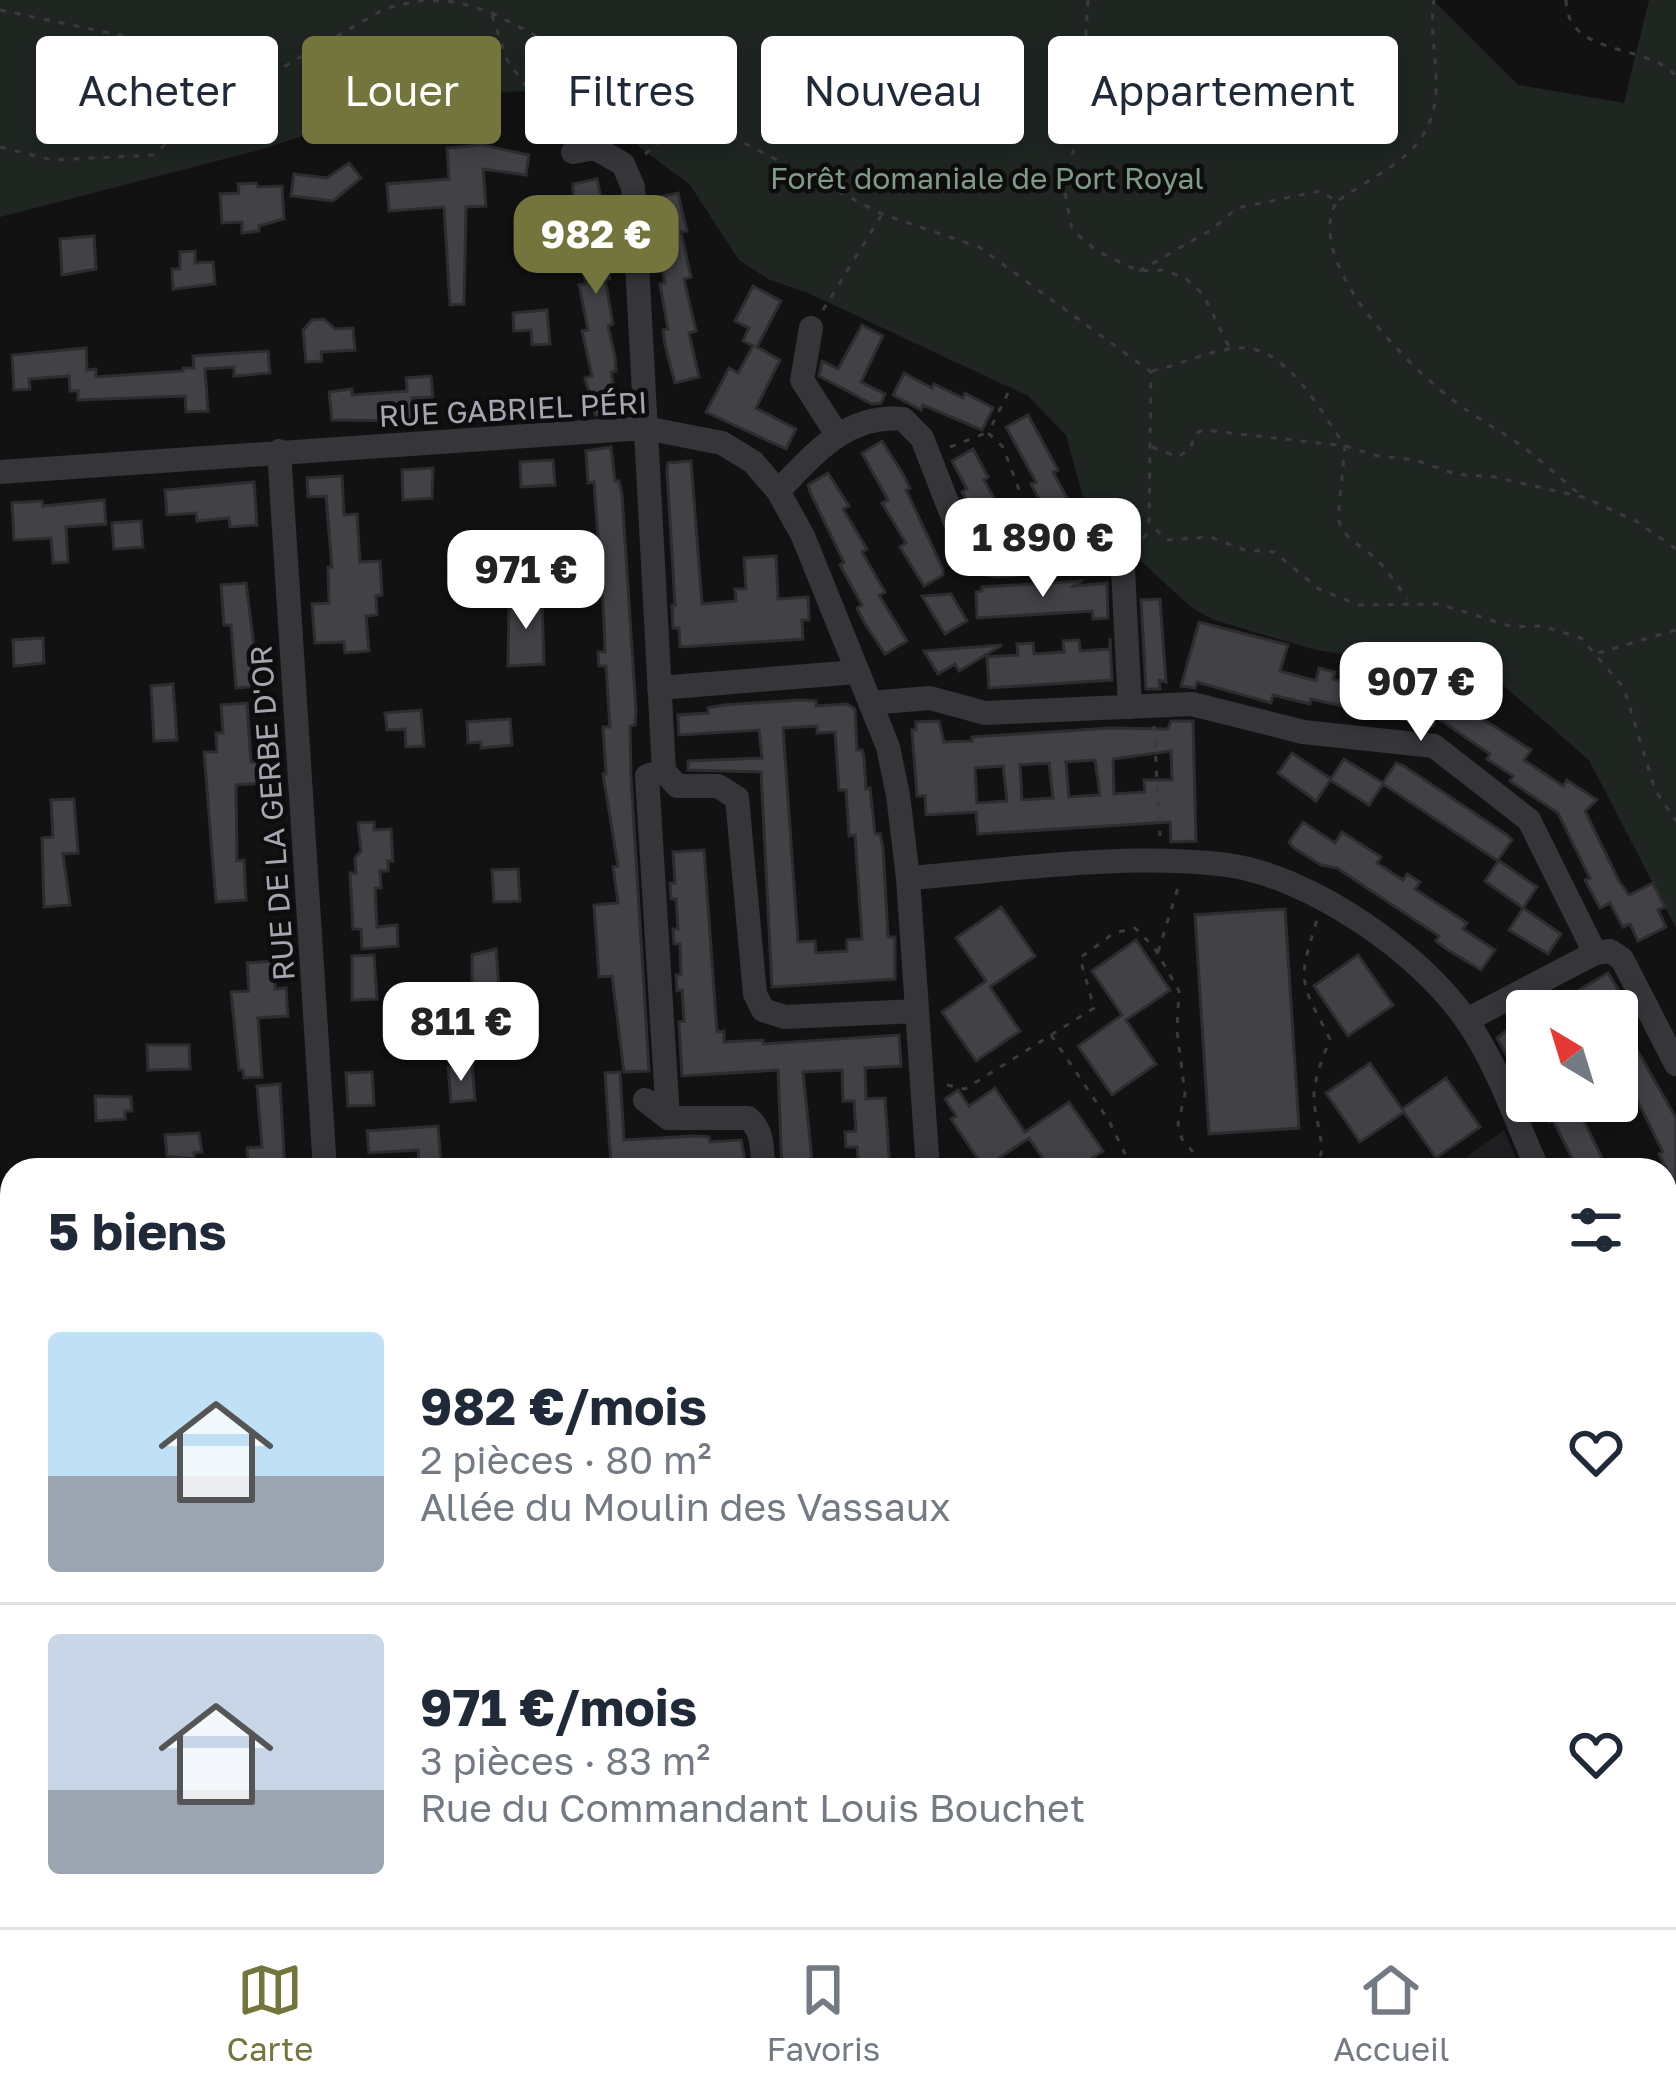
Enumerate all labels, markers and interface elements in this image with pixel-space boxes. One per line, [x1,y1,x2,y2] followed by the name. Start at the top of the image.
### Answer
[36,36,278,144] chip: Acheter
[302,36,501,144] chip: Louer
[525,36,737,144] chip: Filtres
[761,36,1024,144] chip: Nouveau
[1048,36,1398,144] chip: Appartement
[770,160,1204,196] park label: Forêt domaniale de Port Royal
[512,195,680,297] pin: 982 €
[541,210,651,257] text: 982 €
[378,384,648,434] street label: RUE GABRIEL PÉRI
[932,498,1154,600] pin: 1 890 €
[972,513,1114,560] text: 1 890 €
[442,530,610,632] pin: 971 €
[474,545,578,592] text: 971 €
[1337,642,1505,744] pin: 907 €
[242,644,302,982] street label: RUE DE LA GERBE D'OR
[1367,657,1475,704] text: 907 €
[377,982,545,1084] pin: 811 €
[1506,990,1638,1122] north arrow
[1506,990,1638,1122] map controls
[410,997,512,1044] text: 811 €
[1563,1197,1629,1263] icon: filters
[48,1200,227,1261] text: 5 biens
[420,1375,707,1436] text: 982 €/mois
[144,1380,288,1524] icon: home
[1563,1419,1629,1485] icon: heart
[420,1436,711,1483] text: 2 pièces · 80 m²
[420,1483,951,1530] text: Allée du Moulin des Vassaux
[420,1676,697,1737] text: 971 €/mois
[144,1682,288,1826] icon: home
[1563,1721,1629,1787] icon: heart
[420,1737,710,1784] text: 3 pièces · 83 m²
[420,1784,1085,1831] text: Rue du Commandant Louis Bouchet
[226,1957,313,2068] tab: Carte
[766,1957,880,2068] tab: Favoris
[1333,1957,1449,2068] tab: Accueil

